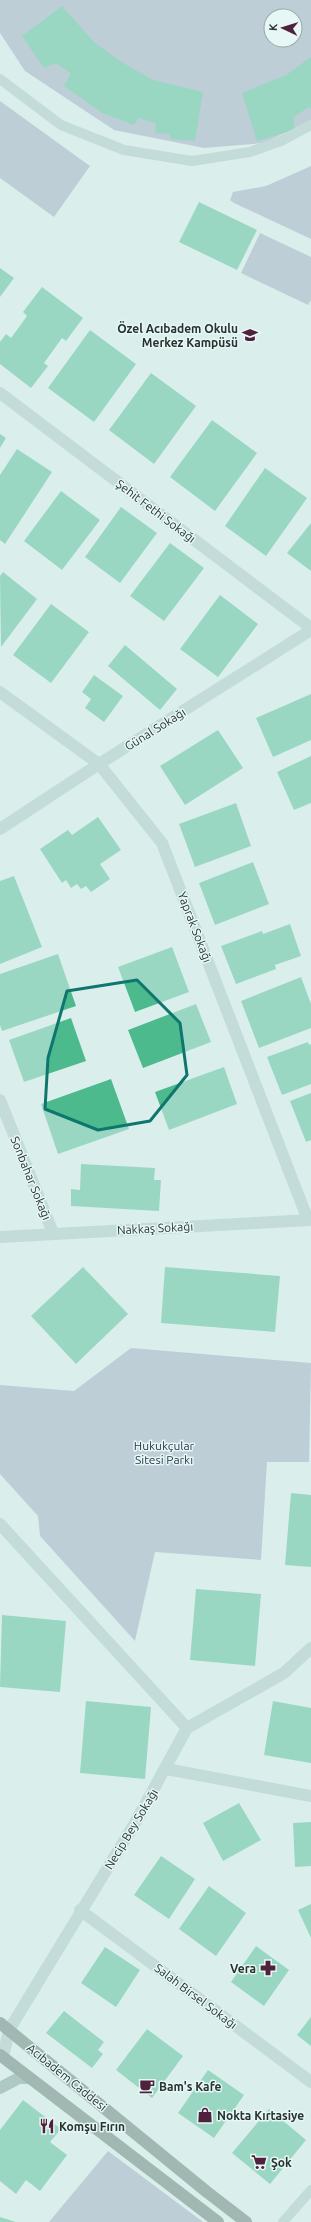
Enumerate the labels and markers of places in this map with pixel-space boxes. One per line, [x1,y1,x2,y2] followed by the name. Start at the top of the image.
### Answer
[117,321,238,349] place label: Özel Acıbadem Okulu Merkez Kampüsü
[241,326,259,344] school or university icon: Özel Acıbadem Okulu Merkez Kampüsü
[259,1959,277,1977] pharmacy icon: Vera
[230,1962,256,1975] place label: Vera
[138,2077,156,2095] cafe icon: Bam's Kafe
[159,2080,222,2093] place label: Bam's Kafe
[196,2106,214,2124] shop icon: Nokta Kırtasiye
[217,2109,304,2122] place label: Nokta Kırtasiye
[38,2117,56,2135] restaurant icon: Komşu Fırın
[59,2120,125,2135] place label: Komşu Fırın
[250,2153,268,2171] supermarket icon: Şok
[271,2156,292,2171] place label: Şok

